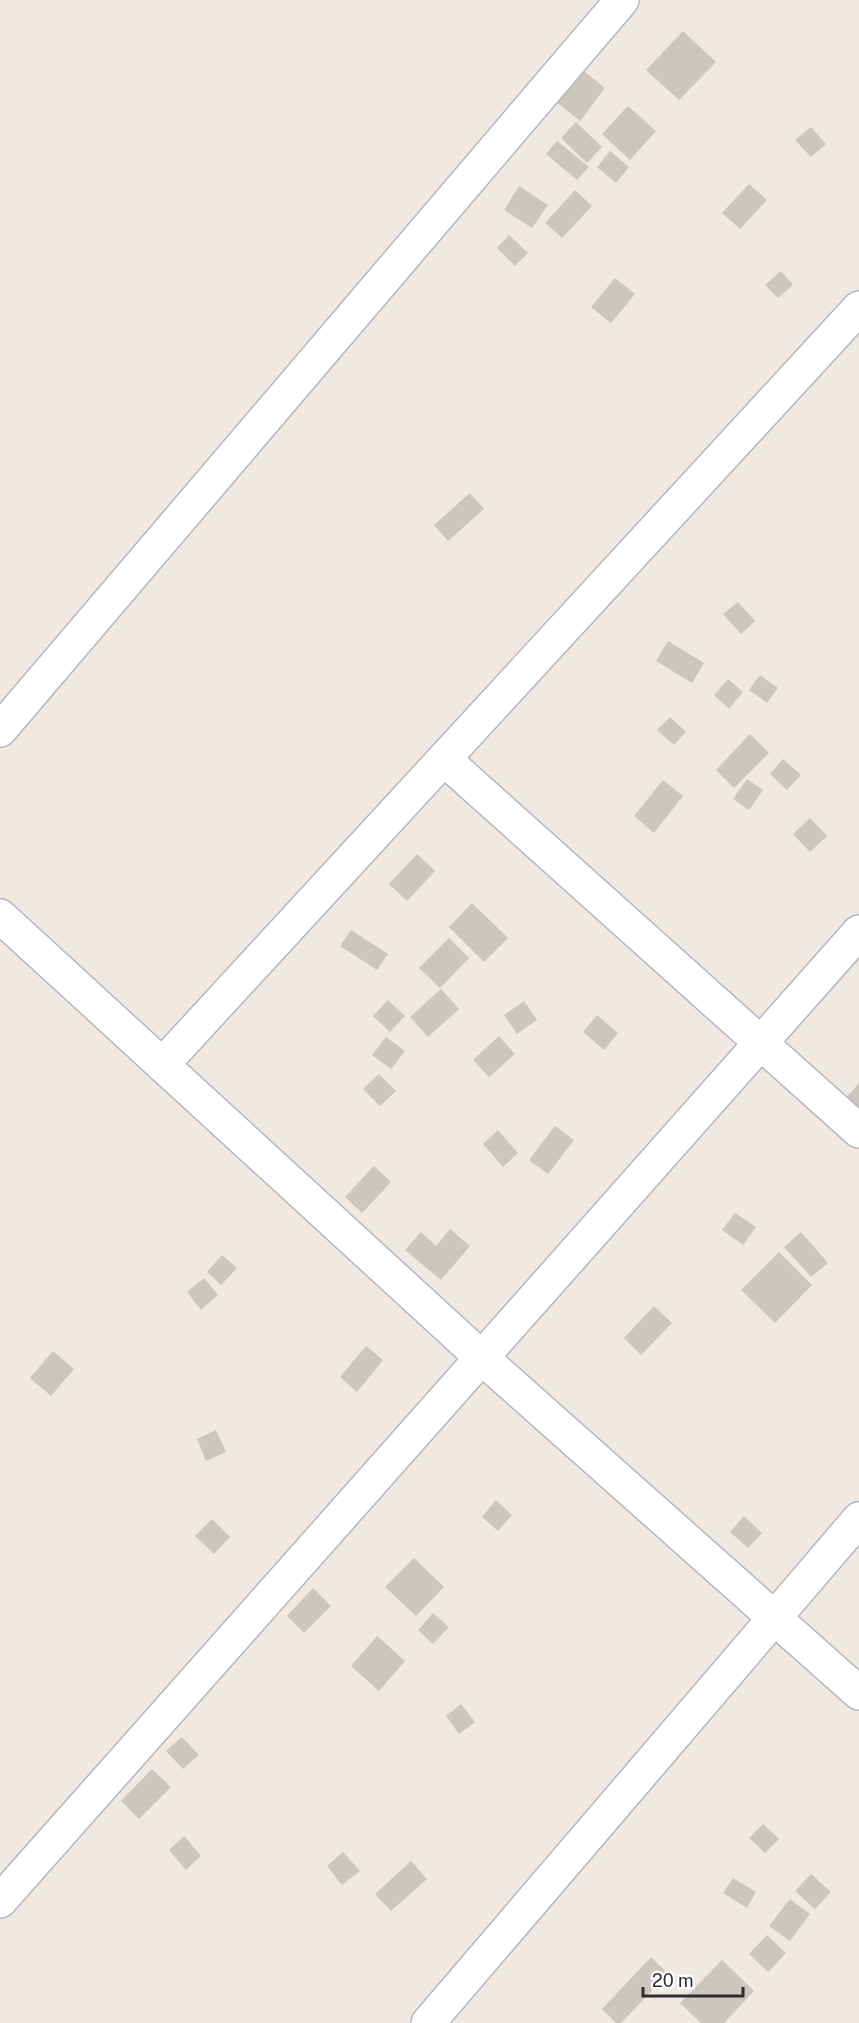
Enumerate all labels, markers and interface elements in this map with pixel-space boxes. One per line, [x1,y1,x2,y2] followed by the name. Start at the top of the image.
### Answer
[643,1960,744,1998] scale bar
[652,1970,694,1991] text: 20 m

